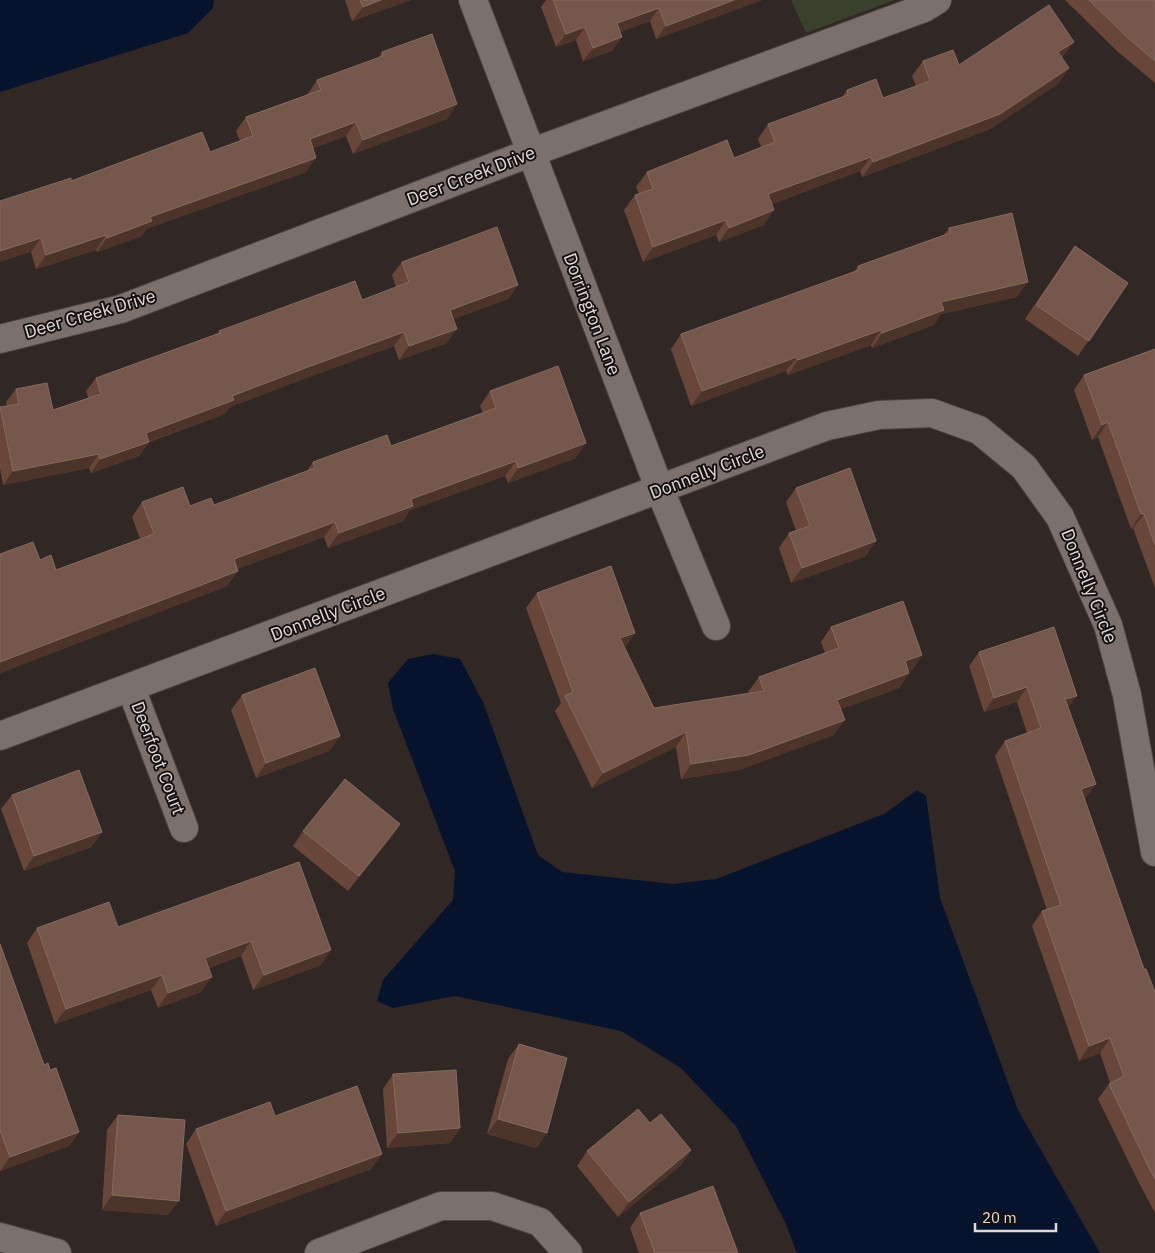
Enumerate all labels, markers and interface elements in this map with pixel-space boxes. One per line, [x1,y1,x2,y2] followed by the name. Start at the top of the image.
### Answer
[403,140,538,211] street label: Deer Creek Drive
[559,249,626,378] street label: Dorrington Lane
[21,284,158,343] street label: Deer Creek Drive
[646,439,768,504] street label: Donnelly Circle
[1056,525,1123,646] street label: Donnelly Circle
[267,581,389,646] street label: Donnelly Circle
[126,698,191,818] street label: Deerfoot Court
[975,1200,1056,1232] scale bar
[982,1208,1017,1227] text: 20 m

